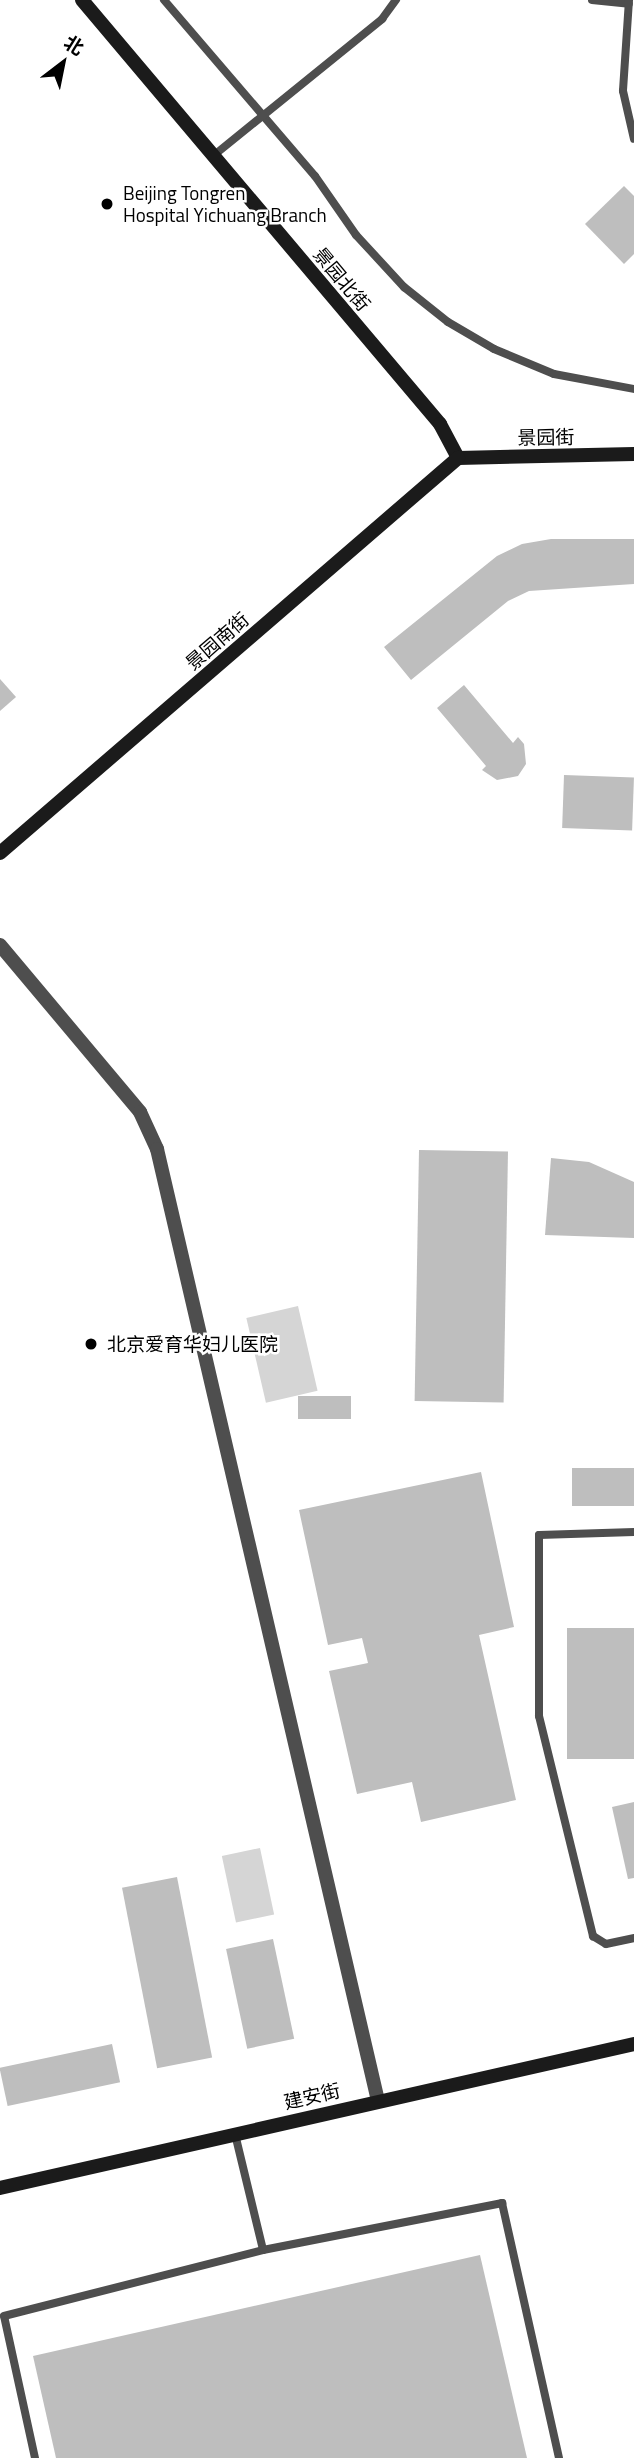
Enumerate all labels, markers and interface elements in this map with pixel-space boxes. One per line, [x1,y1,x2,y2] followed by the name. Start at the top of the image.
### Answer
[59,27,90,62] text: 北
[28,28,98,98] north arrow
[123,182,327,226] place label: Beijing Tongren Hospital Yichuang Branch
[97,194,117,214] marker: Beijing Tongren Hospital Yichuang Branch
[309,243,375,315] street label: 景园北街
[517,425,575,449] street label: 景园街
[181,607,253,675] street label: 景园南街
[107,1333,278,1355] place label: 北京爱育华妇儿医院
[81,1334,101,1354] marker: 北京爱育华妇儿医院
[282,2078,342,2114] street label: 建安街

